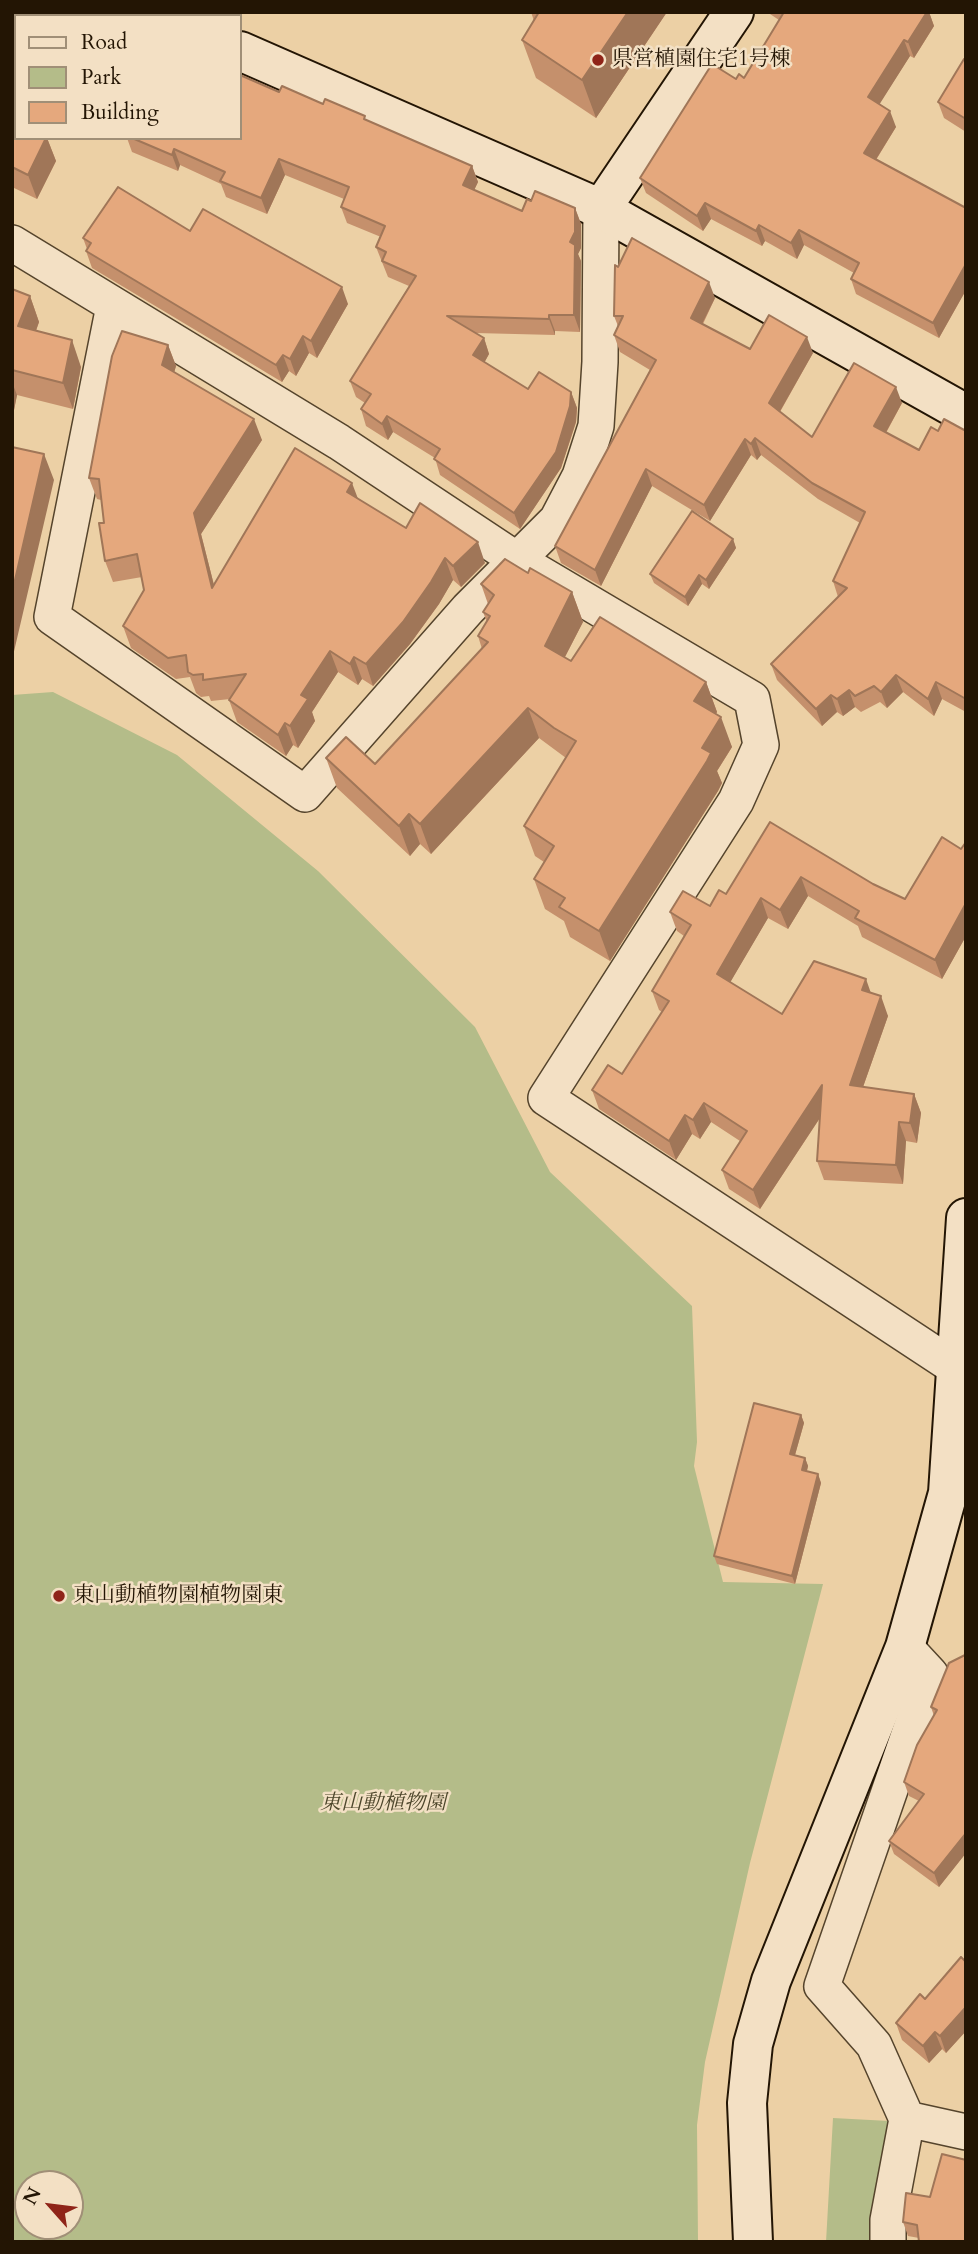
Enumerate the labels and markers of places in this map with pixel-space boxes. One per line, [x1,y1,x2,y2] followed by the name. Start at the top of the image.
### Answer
[612,47,791,73] place label: 県営植園住宅1号棟
[590,52,606,68] marker: 県営植園住宅1号棟
[73,1583,283,1609] place label: 東山動植物園植物園東
[51,1588,67,1604] marker: 東山動植物園植物園東

